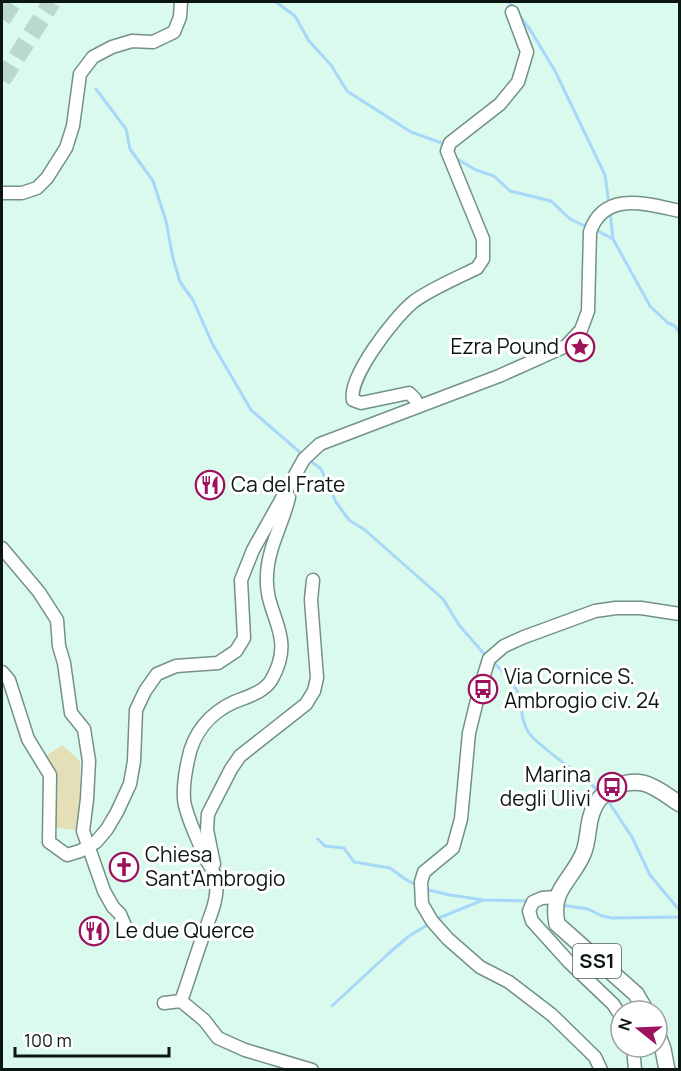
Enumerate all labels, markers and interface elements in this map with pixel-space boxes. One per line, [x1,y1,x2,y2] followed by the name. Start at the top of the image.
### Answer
[564,331,596,363] place icon: Ezra Pound
[451,332,559,360] place label: Ezra Pound
[194,469,226,501] restaurant icon: Ca del Frate
[231,470,345,498] place label: Ca del Frate
[504,662,660,714] place label: Via Cornice S. Ambrogio civ. 24
[467,673,499,705] bus stop icon: Via Cornice S. Ambrogio civ. 24
[500,760,591,812] place label: Marina degli Ulivi
[596,771,628,803] bus stop icon: Marina degli Ulivi
[145,840,286,892] place label: Chiesa Sant'Ambrogio
[108,851,140,883] church icon: Chiesa Sant'Ambrogio
[78,915,110,947] restaurant icon: Le due Querce
[115,916,254,944] place label: Le due Querce
[573,944,621,978] road number: SS1
[609,999,669,1059] north arrow
[612,1015,637,1033] text: N
[15,1020,170,1058] scale bar
[24,1028,72,1052] text: 100 m

